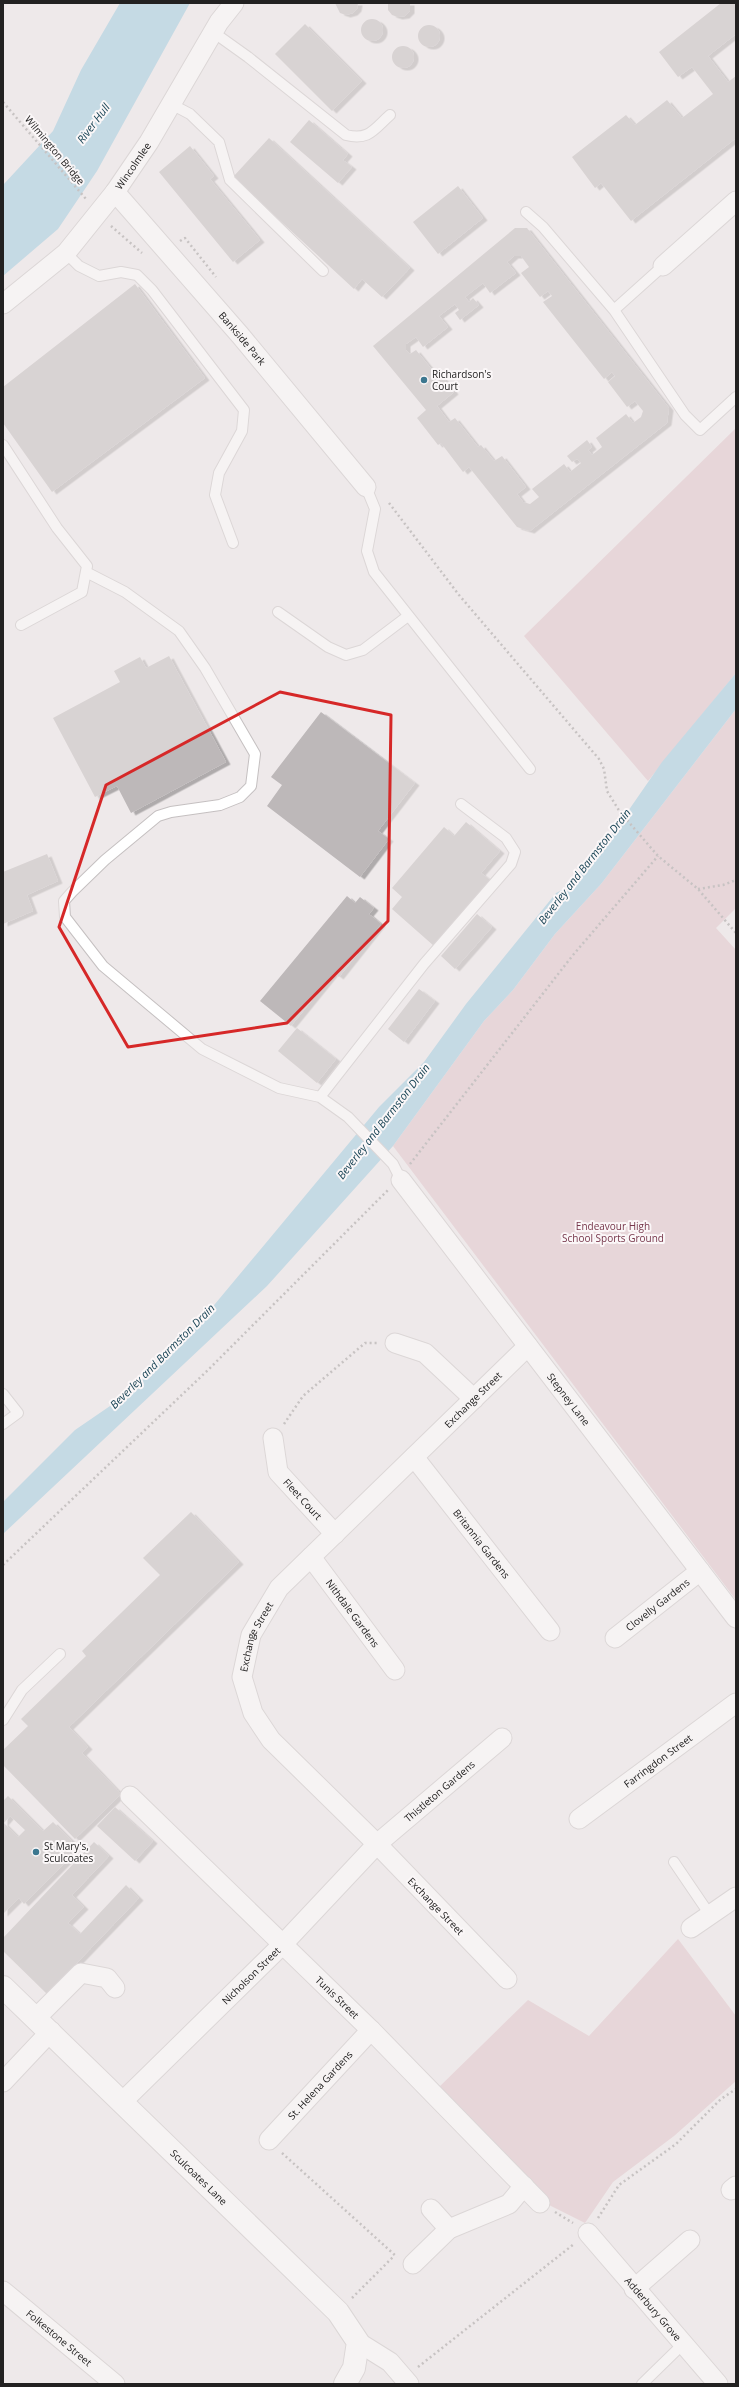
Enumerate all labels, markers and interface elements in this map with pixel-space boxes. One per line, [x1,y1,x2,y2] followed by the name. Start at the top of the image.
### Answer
[73,100,113,146] water label: River Hull
[22,112,88,188] street label: Wilmington Bridge
[112,139,154,192] street label: Wincolmlee
[216,309,270,369] street label: Bankside Park
[432,367,491,393] place label: Richardson's Court
[419,375,429,385] marker: Richardson's Court
[534,805,634,927] water label: Beverley and Barmston Drain
[333,1060,433,1182] water label: Beverley and Barmston Drain
[562,1219,664,1245] park label: Endeavour High School Sports Ground
[106,1300,218,1412] water label: Beverley and Barmston Drain
[441,1368,505,1431] street label: Exchange Street
[544,1370,594,1429] street label: Stepney Lane
[280,1475,326,1523] street label: Fleet Court
[450,1506,514,1582] street label: Britannia Gardens
[623,1575,692,1634] street label: Clovelly Gardens
[323,1576,383,1650] street label: Nithdale Gardens
[236,1599,276,1673] street label: Exchange Street
[621,1731,695,1791] street label: Farringdon Street
[401,1757,478,1825] street label: Thistleton Gardens
[44,1839,93,1865] place label: St Mary's, Sculcoates
[31,1847,41,1857] marker: St Mary's, Sculcoates
[405,1874,467,1938] street label: Exchange Street
[218,1943,284,2008] street label: Nicholson Street
[312,1973,362,2022] street label: Tunis Street
[284,2047,356,2123] street label: St. Helena Gardens
[167,2146,231,2208] street label: Sculcoates Lane
[622,2274,685,2344] street label: Adderbury Grove
[23,2306,95,2369] street label: Folkestone Street

